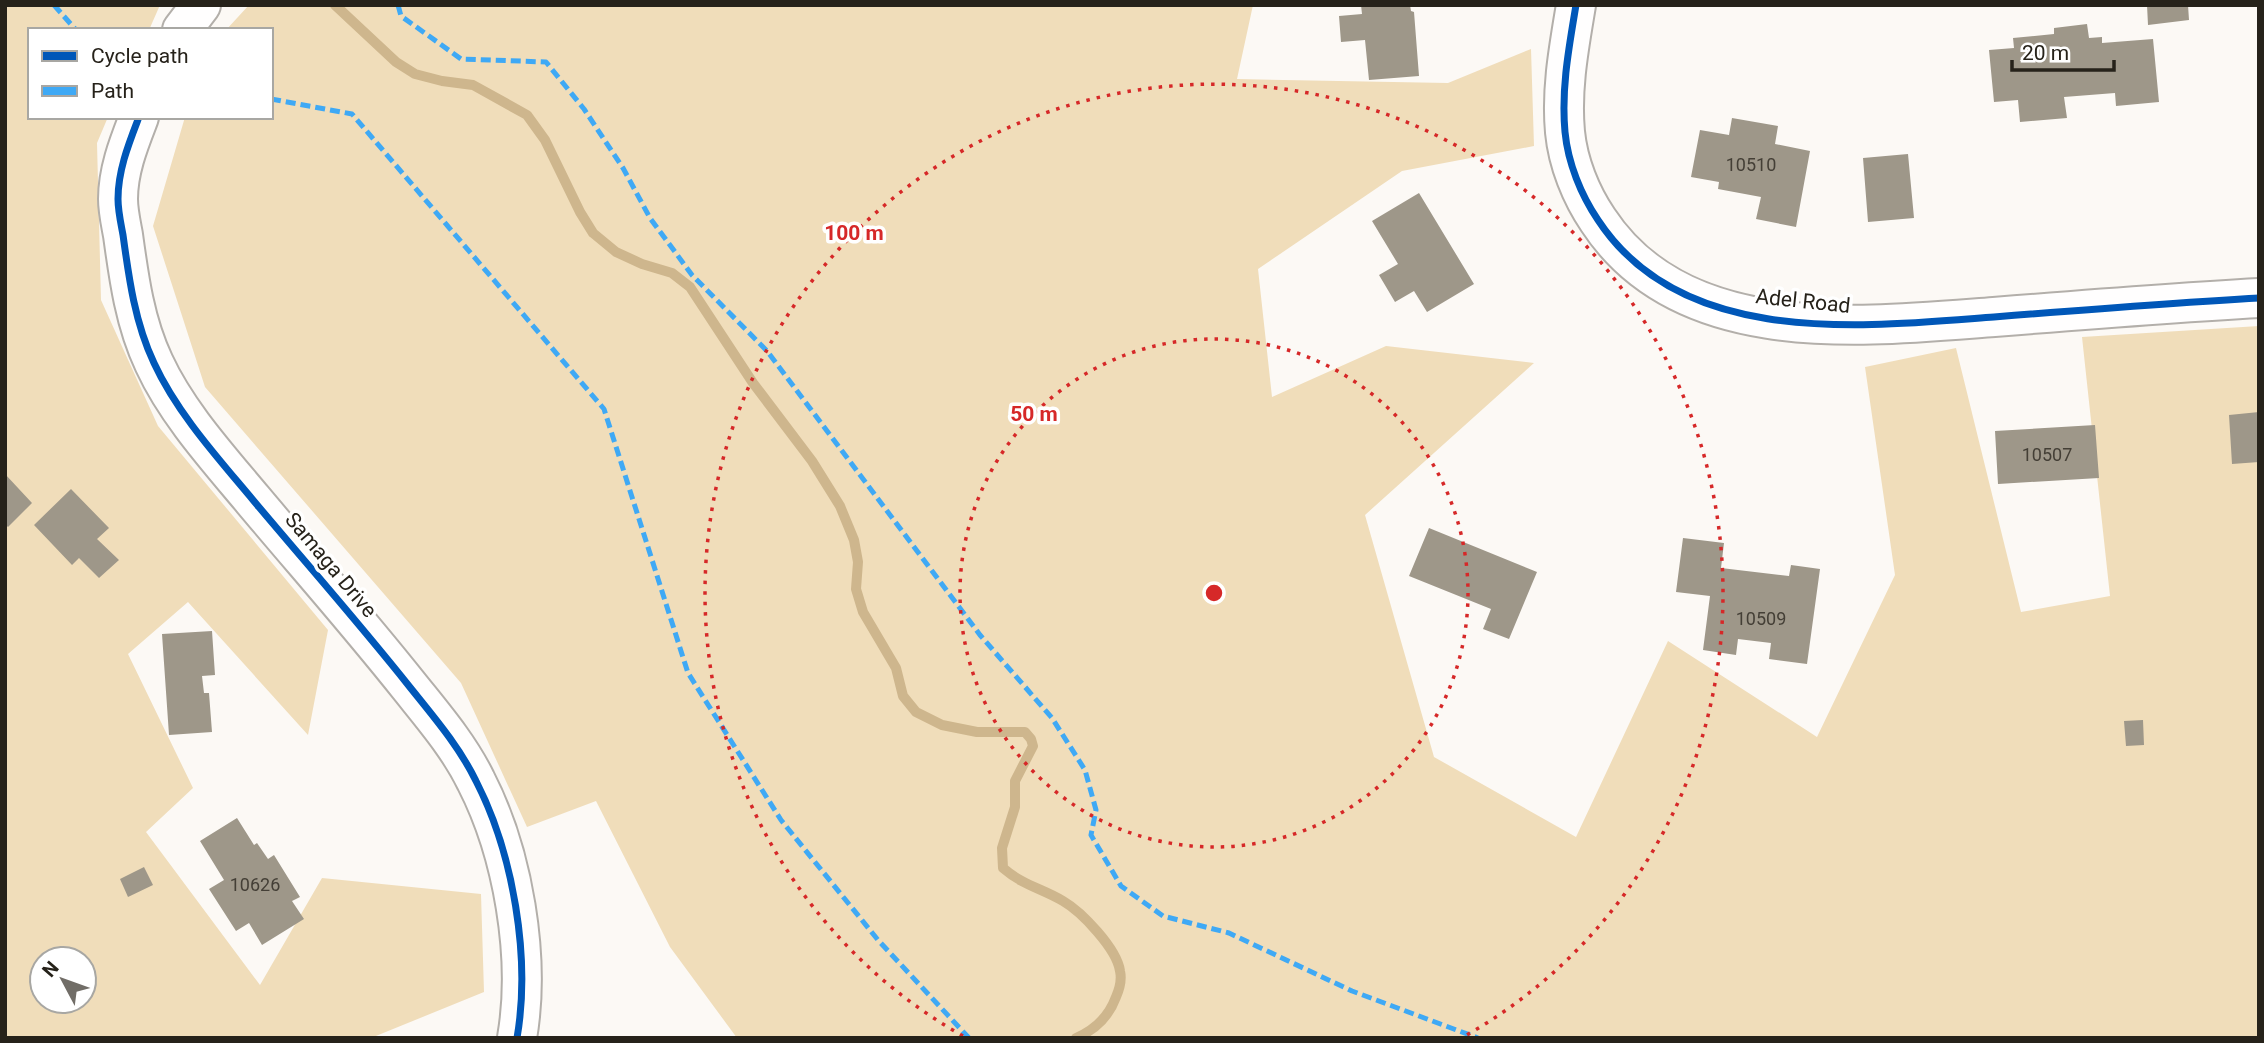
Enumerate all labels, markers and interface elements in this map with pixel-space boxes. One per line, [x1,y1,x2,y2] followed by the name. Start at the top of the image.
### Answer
[28,28,273,119] legend
[2012,28,2114,72] scale bar
[2022,41,2069,65] text: 20 m
[91,44,189,68] text: Cycle path
[91,79,134,103] text: Path
[1726,154,1776,175] house number: 10510
[824,221,884,245] text: 100 m
[1754,284,1852,318] street label: Adel Road
[1010,402,1058,426] text: 50 m
[2022,444,2072,465] house number: 10507
[280,508,382,622] street label: Samaga Drive
[1202,581,1226,605] centre of rings
[1736,608,1786,629] house number: 10509
[230,874,280,895] house number: 10626
[28,945,98,1015] north arrow
[37,957,64,982] text: N

